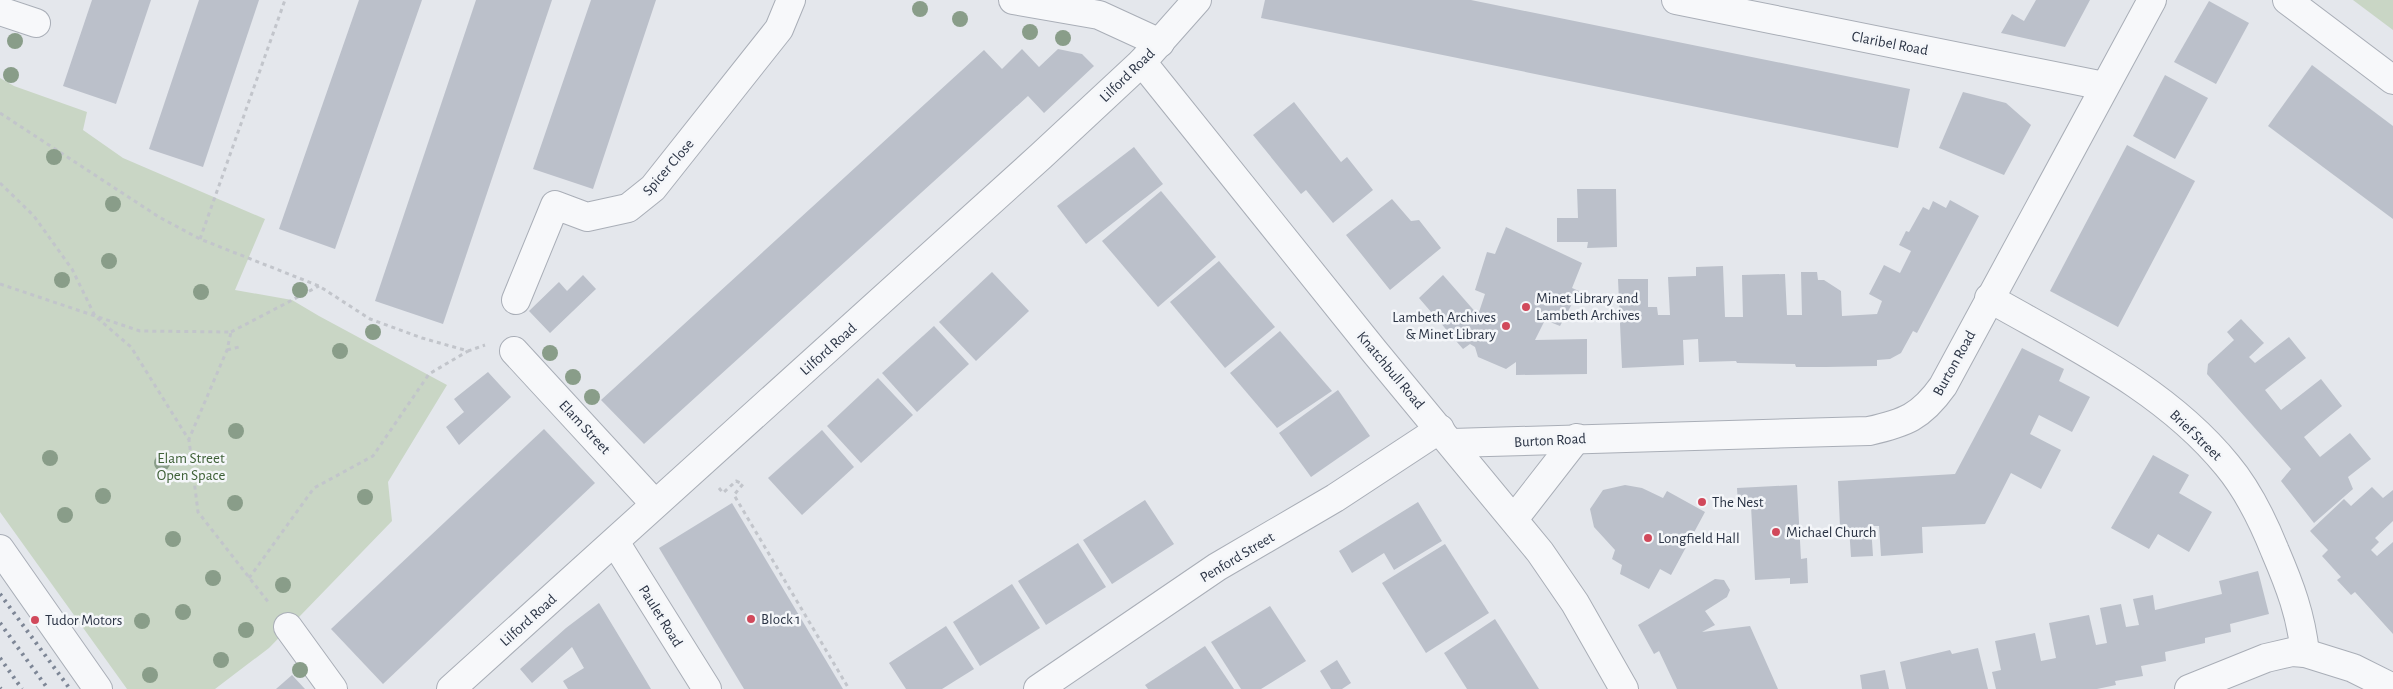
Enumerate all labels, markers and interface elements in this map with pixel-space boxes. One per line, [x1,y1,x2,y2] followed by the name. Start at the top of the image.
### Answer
[1850,29,1930,58] street label: Claribel Road
[1097,46,1158,105] street label: Lilford Road
[640,136,697,199] street label: Spicer Close
[1536,291,1640,323] place label: Minet Library and Lambeth Archives
[1520,301,1532,313] marker: Minet Library and Lambeth Archives
[1392,310,1497,342] place label: Lambeth Archives & Minet Library
[797,320,860,378] street label: Lilford Road
[1500,320,1512,332] marker: Lambeth Archives & Minet Library
[1930,328,1979,398] street label: Burton Road
[1354,329,1427,412] street label: Knatchbull Road
[556,398,613,457] street label: Elam Street
[2167,407,2225,464] street label: Brief Street
[1514,431,1587,450] street label: Burton Road
[157,451,225,483] park label: Elam Street Open Space
[1712,495,1764,510] place label: The Nest
[1696,496,1708,508] marker: The Nest
[1786,525,1877,540] place label: Michael Church
[1770,526,1782,538] marker: Michael Church
[1198,529,1277,585] street label: Penford Street
[1658,531,1740,546] place label: Longfield Hall
[1642,532,1654,544] marker: Longfield Hall
[636,583,686,650] street label: Paulet Road
[497,591,560,649] street label: Lilford Road
[761,612,800,627] place label: Block 1
[45,613,122,628] place label: Tudor Motors
[745,613,757,625] marker: Block 1
[29,614,41,626] marker: Tudor Motors

